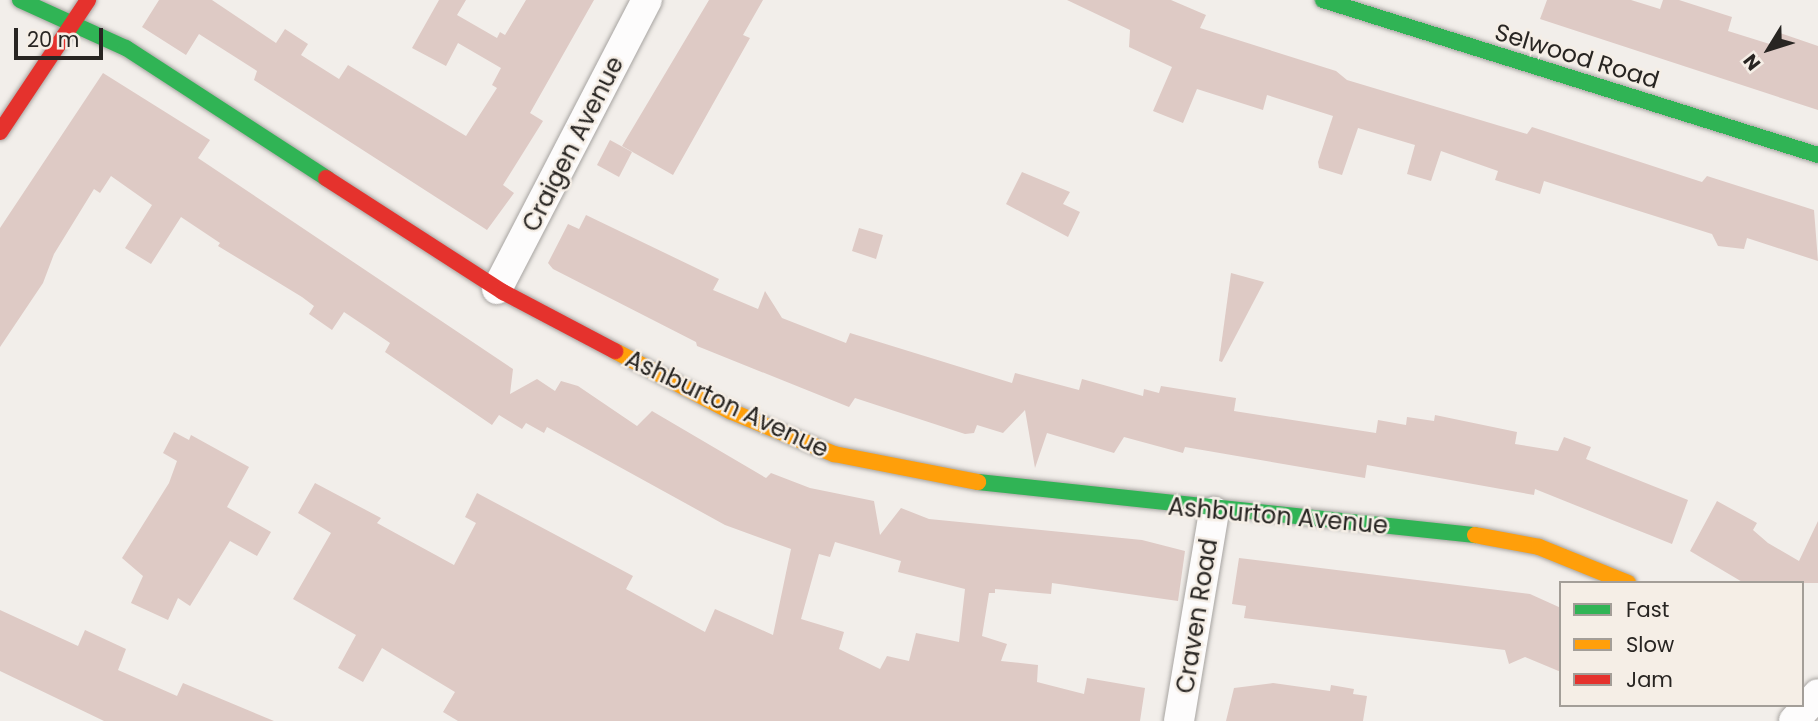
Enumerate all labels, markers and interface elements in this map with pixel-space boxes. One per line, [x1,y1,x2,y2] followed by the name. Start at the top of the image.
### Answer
[18,14,107,58] scale bar
[1734,14,1804,84] north arrow
[1491,17,1663,95] street label: Selwood Road
[27,25,80,54] text: 20 m
[1737,48,1767,76] text: N
[516,52,630,236] street label: Craigen Avenue
[621,344,833,464] street label: Ashburton Avenue
[1167,492,1389,540] street label: Ashburton Avenue
[1171,537,1223,695] street label: Craven Road
[1559,581,1804,707] legend
[1626,595,1669,624] text: Fast
[1626,630,1674,659] text: Slow
[1626,665,1673,694] text: Jam

